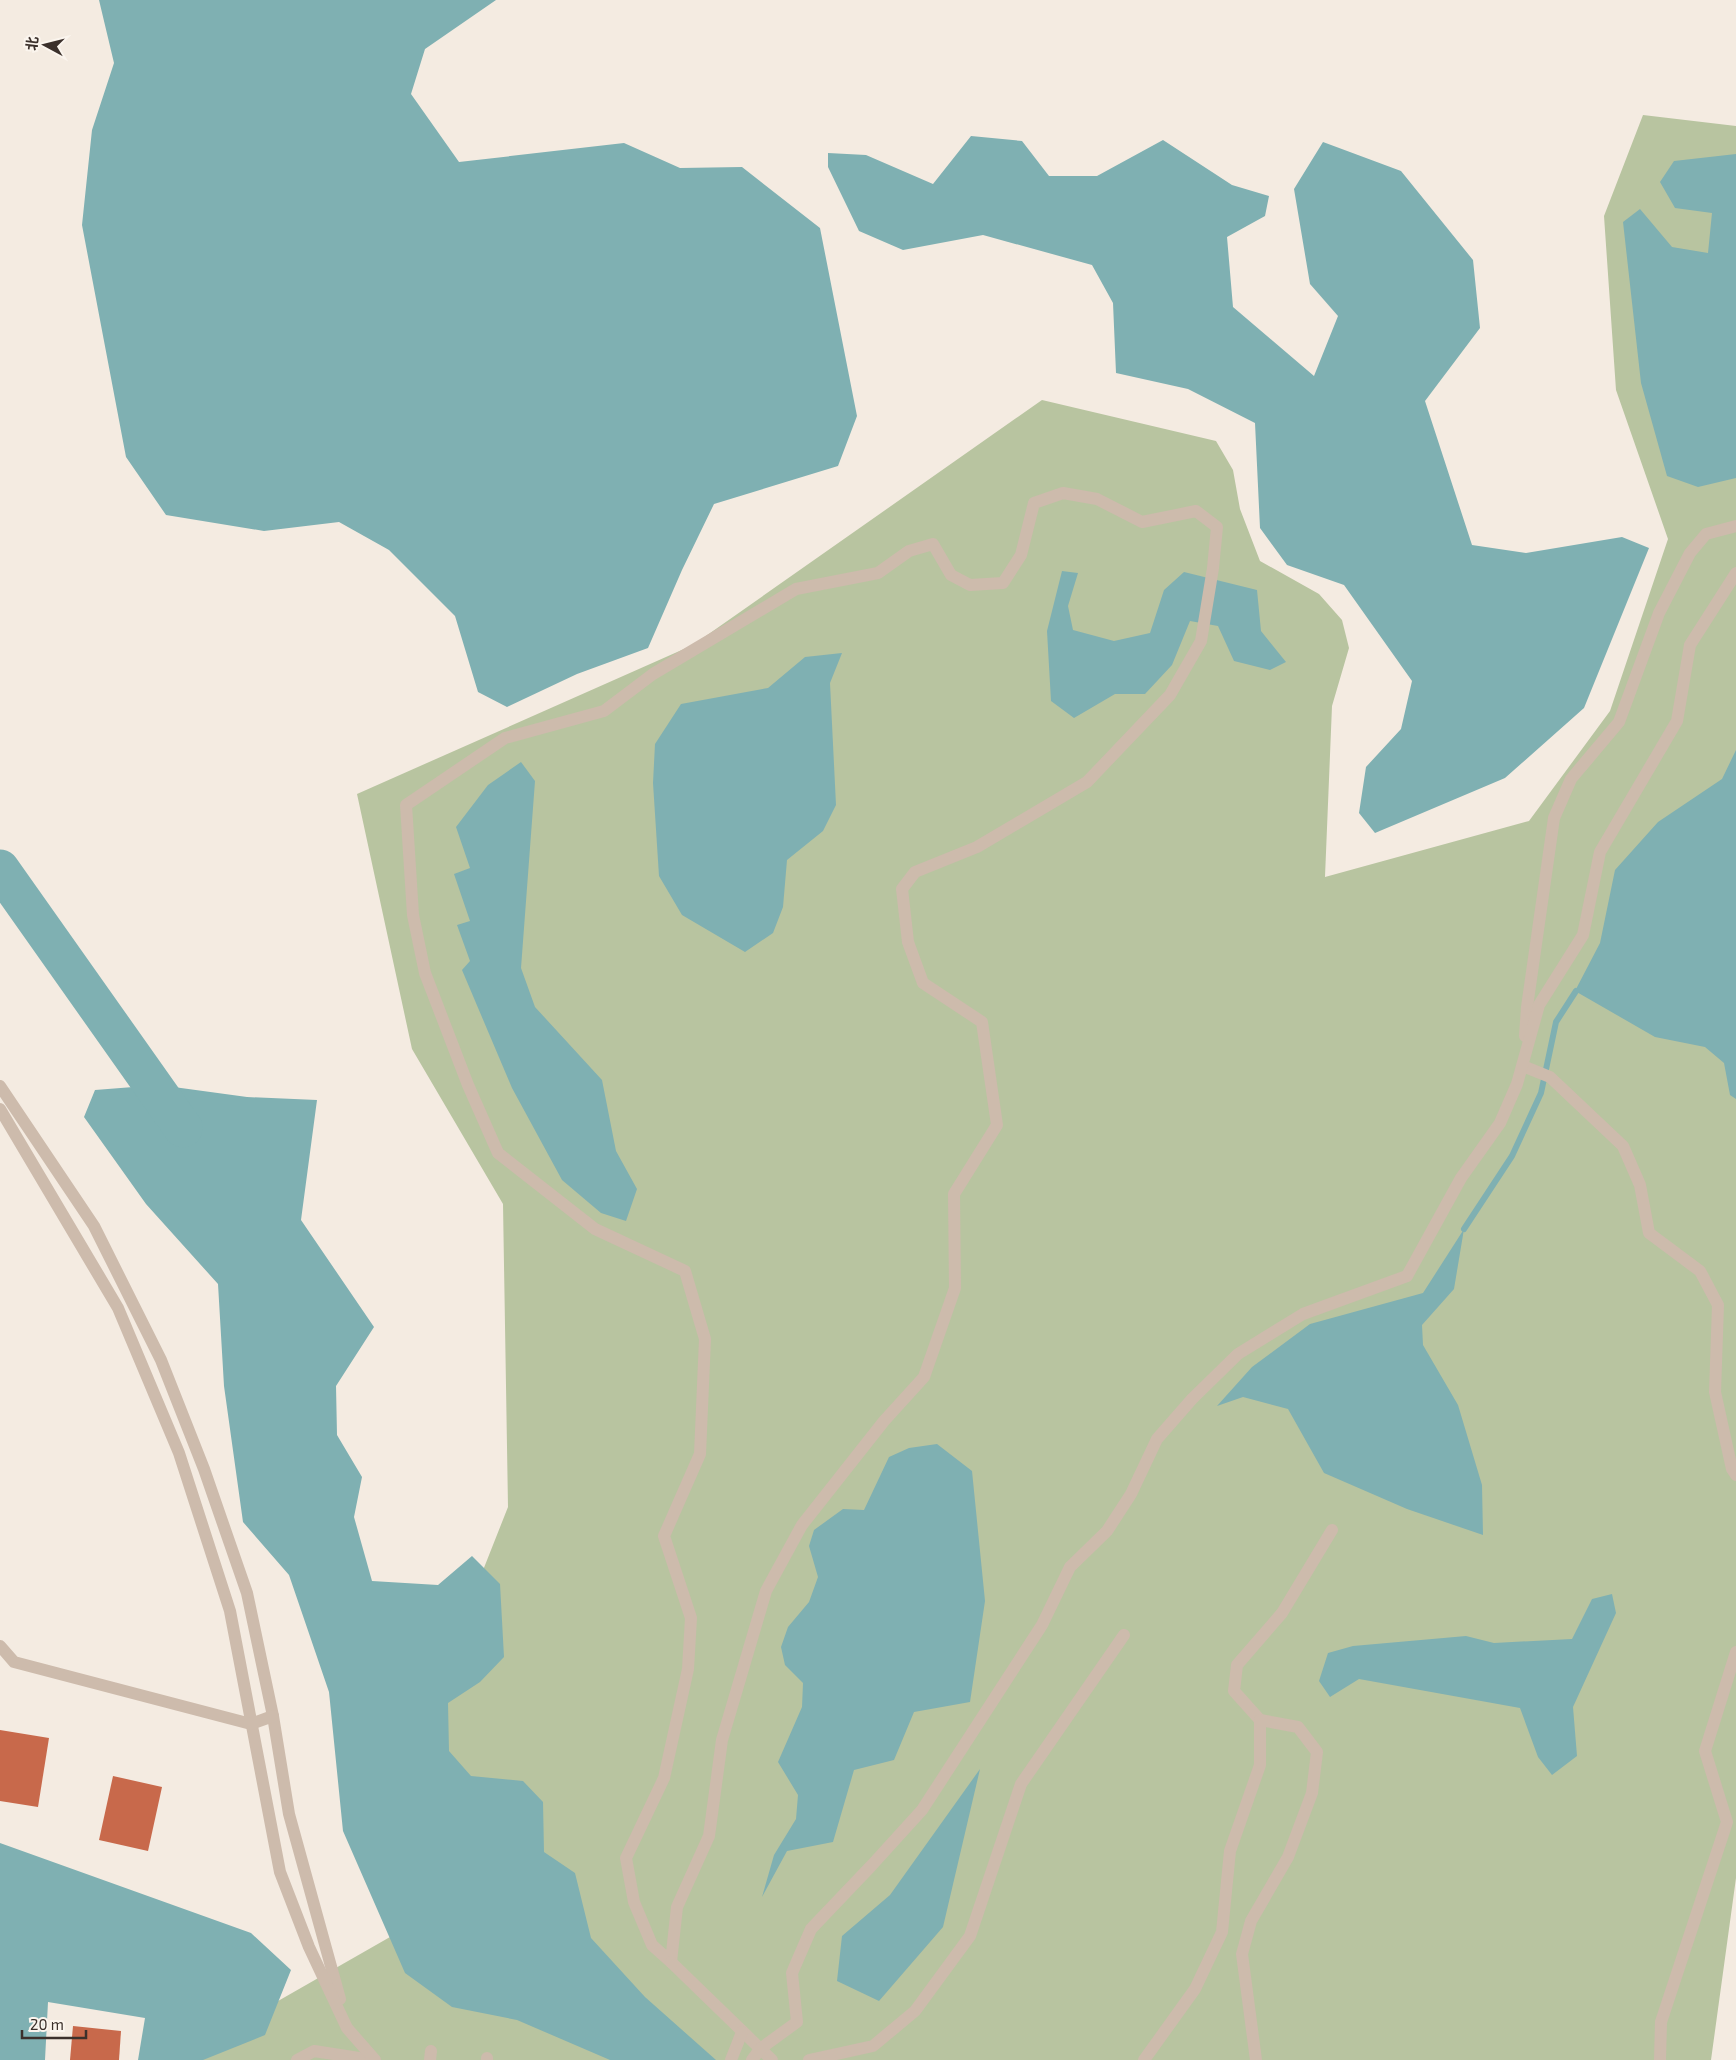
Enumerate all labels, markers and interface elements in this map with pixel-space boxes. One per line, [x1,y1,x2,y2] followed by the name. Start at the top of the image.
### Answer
[20,20,70,70] north arrow
[22,35,41,51] text: 北
[22,2008,86,2040] scale bar
[30,2015,64,2033] text: 20 m

